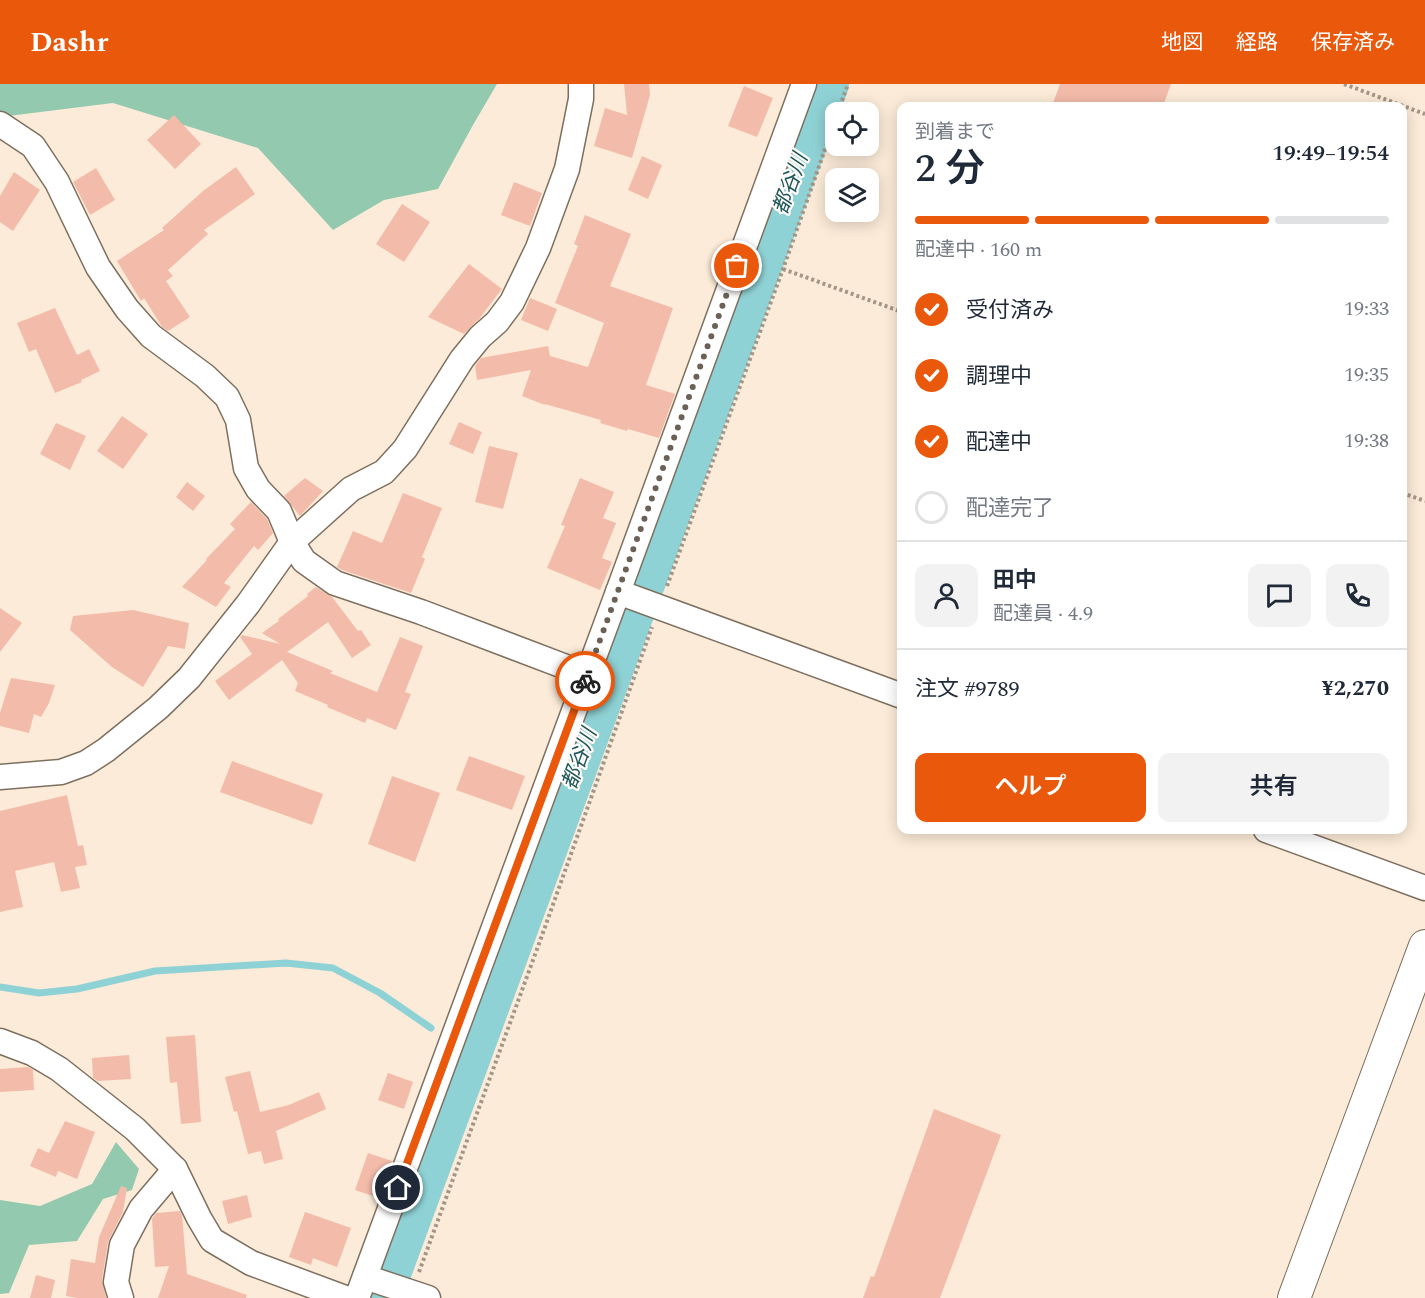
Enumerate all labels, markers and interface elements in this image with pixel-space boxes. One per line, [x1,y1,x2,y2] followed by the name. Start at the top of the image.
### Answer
[30,21,108,64] text: Dashr
[1161,27,1203,59] text: 地図
[1236,27,1278,59] text: 経路
[1311,27,1395,59] text: 保存済み
[825,102,879,222] map controls
[825,102,879,156] button: locate
[915,117,995,147] text: 到着まで
[1272,137,1389,170] text: 19:49–19:54
[915,140,985,199] text: 2 分
[765,147,817,219] water label: 都谷川
[825,168,879,222] button: layers
[915,235,1042,265] text: 配達中 · 160 m
[711,240,762,291] pin
[720,249,753,282] icon: bag
[915,293,948,326] icon: check
[966,294,1054,327] text: 受付済み
[1344,294,1389,324] text: 19:33
[915,359,948,392] icon: check
[966,360,1032,393] text: 調理中
[1344,360,1389,390] text: 19:35
[915,425,948,458] icon: check
[966,426,1032,459] text: 配達中
[1344,426,1389,456] text: 19:38
[966,492,1054,525] text: 配達完了
[915,564,978,627] button: person
[993,564,1037,597] text: 田中
[1248,564,1311,627] button: chat
[1326,564,1389,627] button: phone
[993,599,1093,629] text: 配達員 · 4.9
[555,651,615,711] courier
[569,665,602,698] icon: bike
[1321,672,1389,705] text: ¥2,270
[915,673,1020,706] text: 注文 #9789
[554,722,606,794] water label: 都谷川
[915,753,1146,822] button: ヘルプ
[1158,753,1389,822] button: 共有
[372,1162,423,1213] pin
[381,1171,414,1204] icon: home

